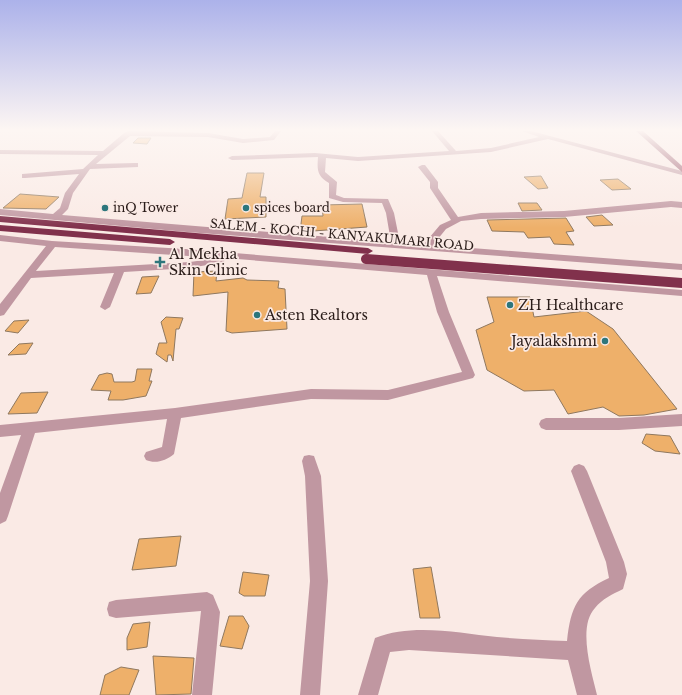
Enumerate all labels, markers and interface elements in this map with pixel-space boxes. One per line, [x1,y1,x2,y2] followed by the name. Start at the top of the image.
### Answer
[113,200,178,215] place label: inQ Tower
[254,200,330,215] place label: spices board
[100,203,110,213] marker: inQ Tower
[241,203,251,213] marker: spices board
[210,215,475,254] street label: SALEM - KOCHI - KANYAKUMARI ROAD
[168,245,248,279] place label: Al Mekha Skin Clinic
[154,256,166,268] marker: Al Mekha Skin Clinic
[518,296,623,314] place label: ZH Healthcare
[505,300,515,310] marker: ZH Healthcare
[264,306,368,324] place label: Asten Realtors
[252,310,262,320] marker: Asten Realtors
[509,332,597,350] place label: Jayalakshmi
[600,336,610,346] marker: Jayalakshmi

